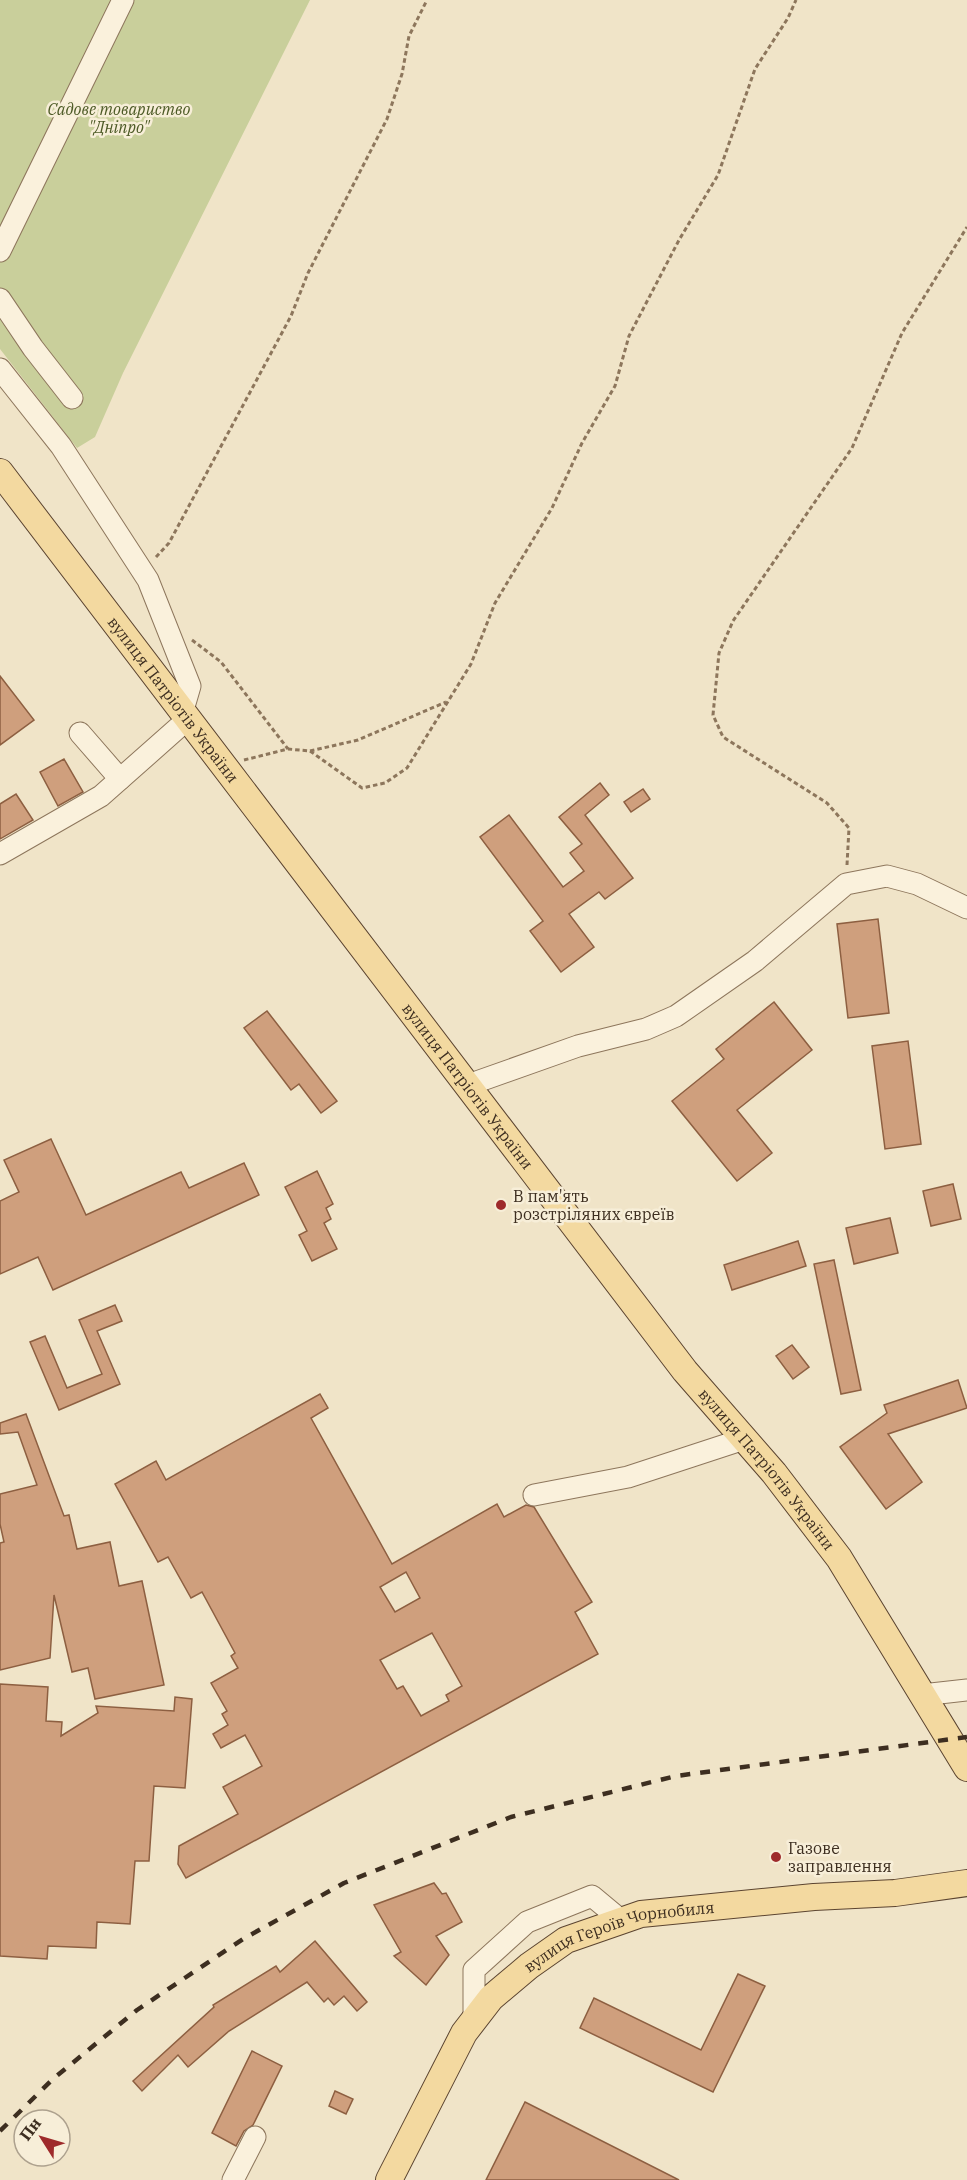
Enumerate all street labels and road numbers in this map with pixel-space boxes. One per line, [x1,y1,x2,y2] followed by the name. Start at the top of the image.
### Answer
[104,612,243,787] street label: вулиця Патріотів України
[398,999,538,1173] street label: вулиця Патріотів України
[694,1384,839,1554] street label: вулиця Патріотів України
[520,1897,715,1977] street label: вулиця Героїв Чорнобиля

